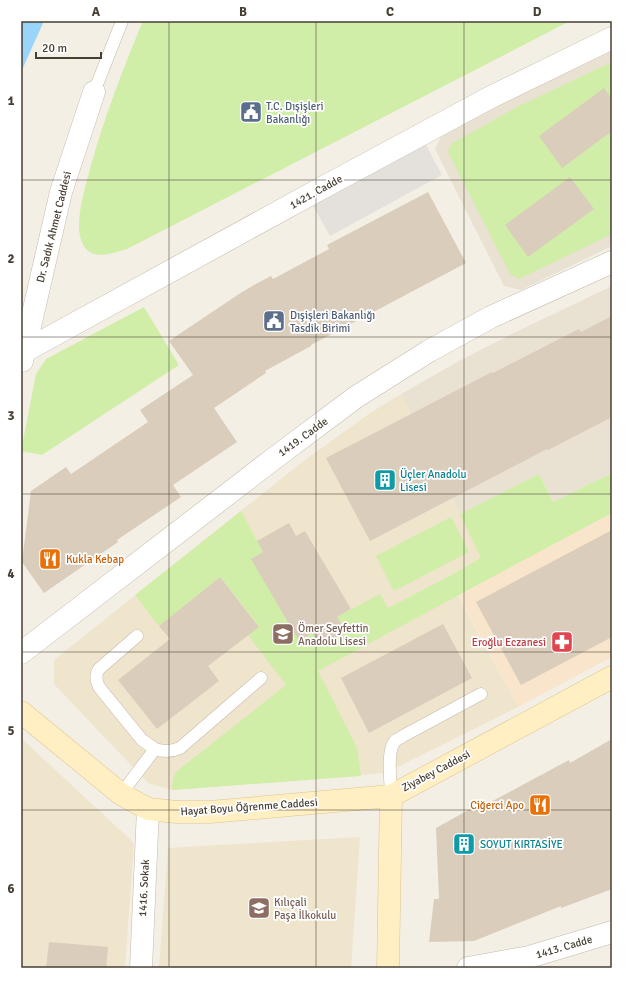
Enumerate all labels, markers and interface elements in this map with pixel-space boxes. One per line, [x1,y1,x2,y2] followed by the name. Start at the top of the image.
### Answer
[92,4,101,20] text: A
[239,4,247,20] text: B
[386,4,394,20] text: C
[533,4,542,20] text: D
[36,34,101,60] scale bar
[42,41,67,56] text: 20 m
[7,93,15,109] text: 1
[238,99,264,125] public building icon: T.C. Dışişleri Bakanlığı
[266,100,324,126] place label: T.C. Dışişleri Bakanlığı
[34,170,74,284] street label: Dr. Sadık Ahmet Caddesi
[287,172,345,212] street label: 1421. Cadde
[7,251,15,267] text: 2
[261,308,287,334] public building icon: Dışişleri Bakanlığı Tasdik Birimi
[290,309,375,335] place label: Dışişleri Bakanlığı Tasdik Birimi
[7,408,15,424] text: 3
[276,415,330,459] street label: 1419. Cadde
[372,467,398,493] building icon: Üçler Anadolu Lisesi
[400,467,467,494] place label: Üçler Anadolu Lisesi
[37,546,63,572] restaurant icon: Kukla Kebap
[66,553,124,566] place label: Kukla Kebap
[7,566,15,582] text: 4
[270,621,296,647] school or university icon: Ömer Seyfettin Anadolu Lisesi
[298,621,369,648] place label: Ömer Seyfettin Anadolu Lisesi
[549,629,575,655] pharmacy icon: Eroğlu Eczanesi
[472,636,546,649] place label: Eroğlu Eczanesi
[7,723,15,739] text: 5
[400,748,472,794] street label: Ziyabey Caddesi
[527,792,553,818] restaurant icon: Ciğerci Apo
[180,795,318,818] street label: Hayat Boyu Öğrenme Caddesi
[470,799,524,812] place label: Ciğerci Apo
[451,831,477,857] building icon: SOYUT KIRTASİYE
[480,837,563,851] place label: SOYUT KIRTASİYE
[136,858,152,917] street label: 1416. Sokak
[7,881,15,897] text: 6
[246,895,272,921] school or university icon: Kılıçali Paşa İlkokulu
[274,896,336,922] place label: Kılıçali Paşa İlkokulu
[534,933,594,961] street label: 1413. Cadde

